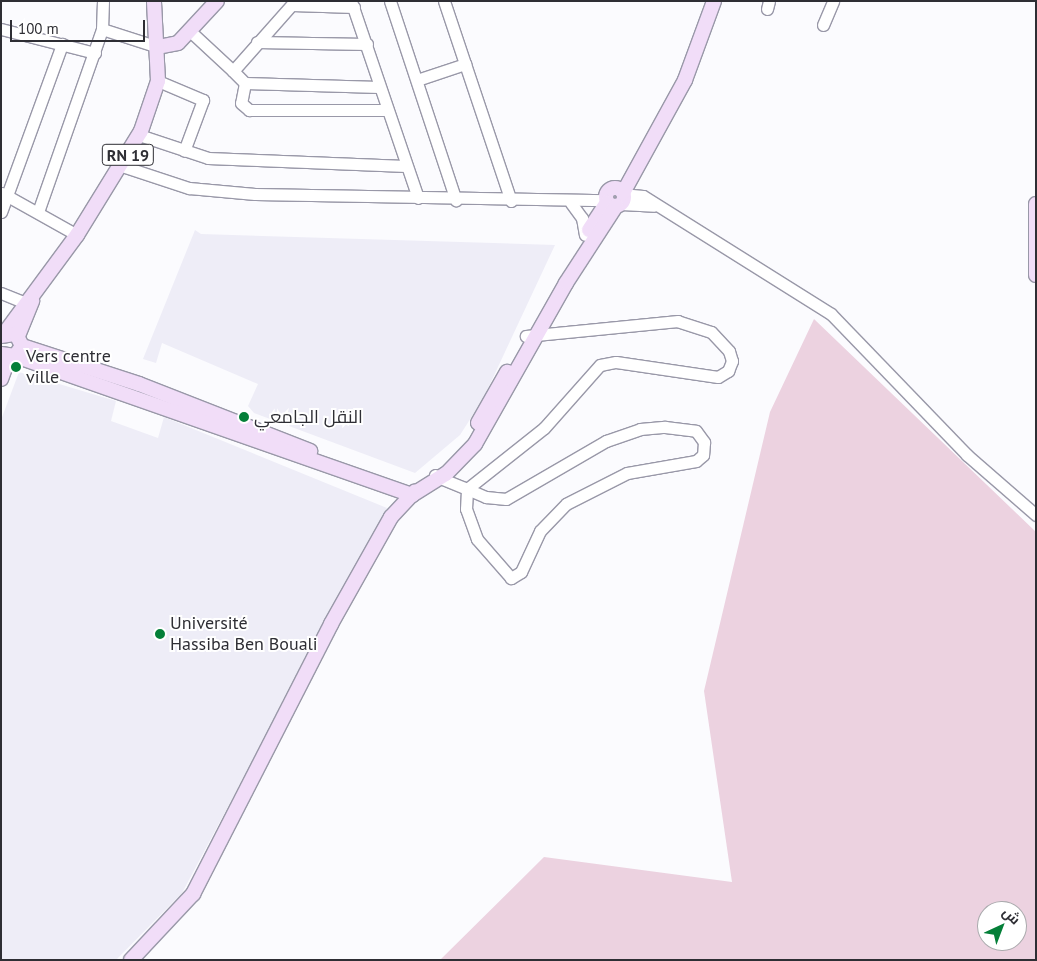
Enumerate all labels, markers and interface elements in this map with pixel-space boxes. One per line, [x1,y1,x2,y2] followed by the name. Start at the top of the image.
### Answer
[12,10,148,42] scale bar
[18,19,59,38] text: 100 m
[102,142,154,168] road number: RN 19
[26,346,111,388] place label: Vers centre ville
[10,361,22,373] marker: Vers centre ville
[254,406,363,428] place label: النقل الجامعي
[238,411,250,423] marker: النقل الجامعي
[170,613,318,656] place label: Université Hassiba Ben Bouali
[154,628,166,640] marker: Université Hassiba Ben Bouali
[977,901,1027,951] north arrow
[999,903,1024,928] text: ش

